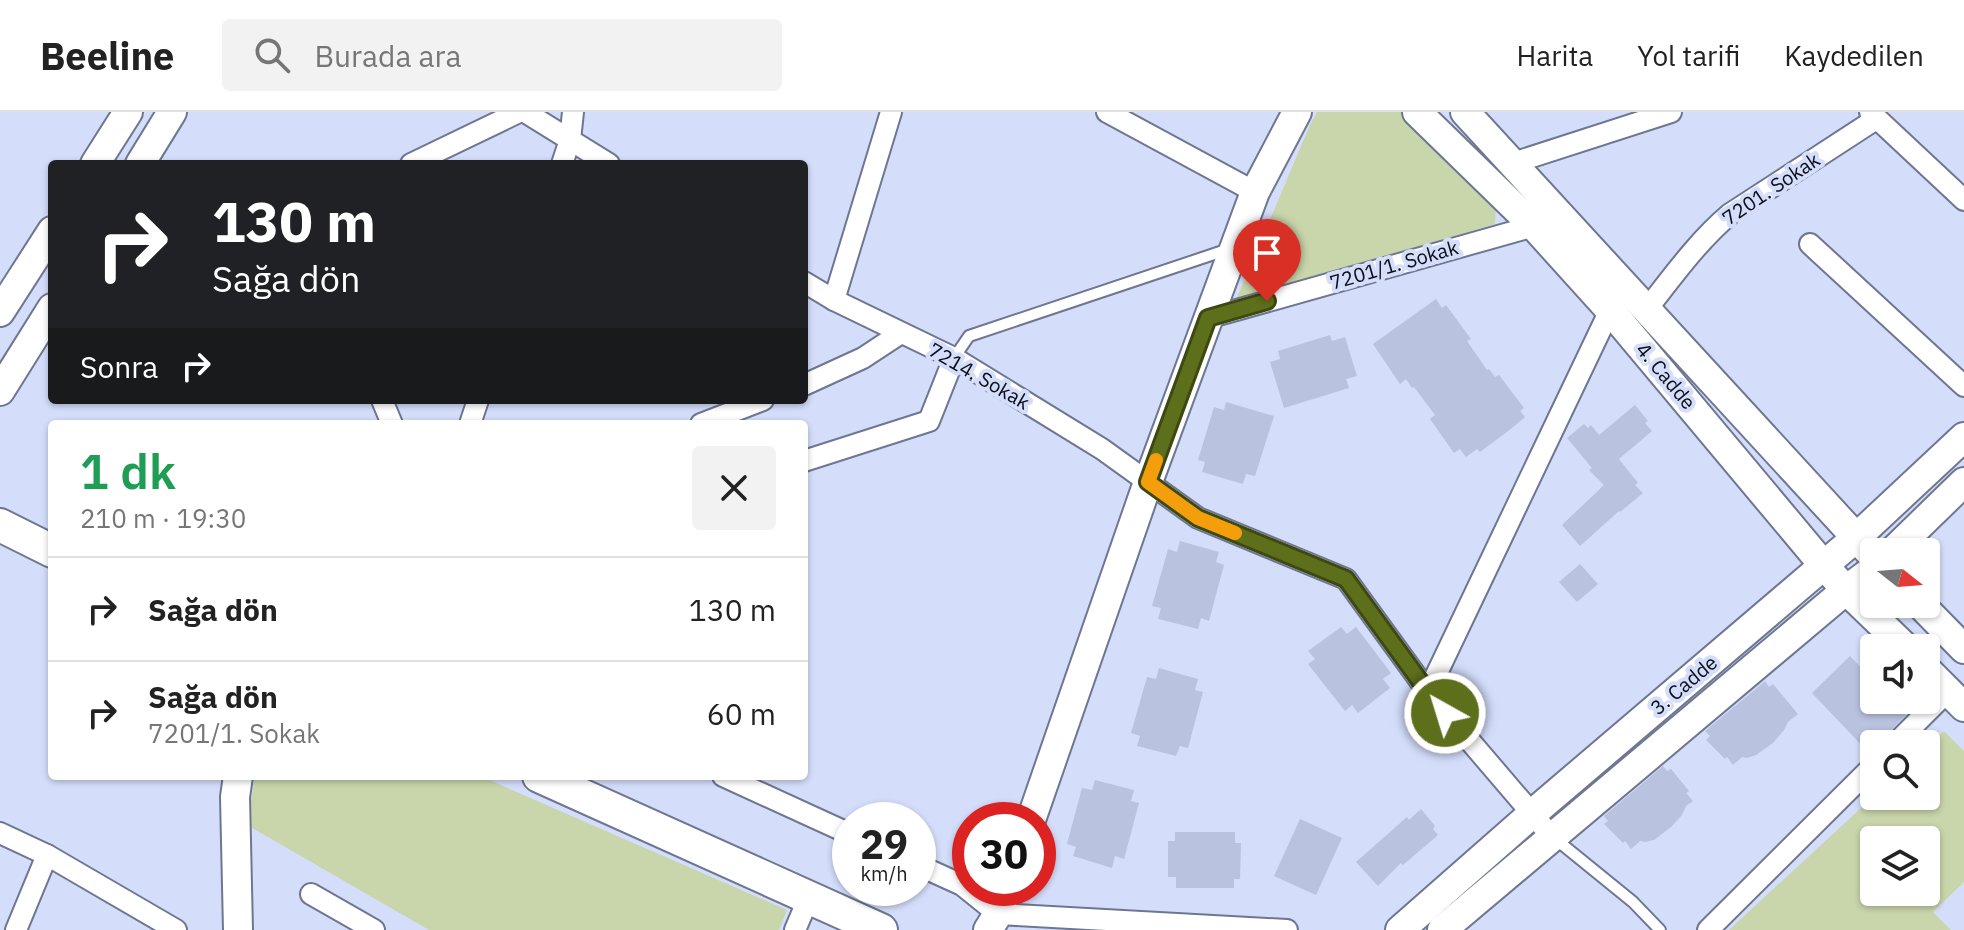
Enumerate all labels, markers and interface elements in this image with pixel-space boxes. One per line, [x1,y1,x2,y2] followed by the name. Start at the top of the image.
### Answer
[222,19,782,91] search box
[40,31,174,80] text: Beeline
[250,33,294,77] icon: search
[314,36,461,75] text: Burada ara
[1516,37,1593,74] text: Harita
[1637,37,1740,74] text: Yol tarifi
[1784,37,1924,74] text: Kaydedilen
[1716,146,1825,231] street label: 7201. Sokak
[212,185,376,257] text: 130 m
[80,192,184,296] icon: right
[1233,219,1301,301] pin
[1245,231,1289,275] icon: arrive
[1327,233,1462,296] street label: 7201/1. Sokak
[212,255,360,302] text: Sağa dön
[924,336,1035,416] street label: 7214. Sokak
[1631,337,1702,415] street label: 4. Cadde
[174,344,218,388] icon: right
[80,347,158,386] text: Sonra
[80,440,176,502] text: 1 dk
[692,446,776,530] button: close
[80,501,246,535] text: 210 m · 19:30
[1860,538,1940,618] north arrow
[1860,538,1940,906] map controls
[80,587,124,631] icon: right
[148,590,278,629] text: Sağa dön
[689,590,776,629] text: 130 m
[1860,634,1940,714] button: sound
[1645,649,1723,720] street label: 3. Cadde
[1403,671,1487,755] position arrow
[148,677,278,716] text: Sağa dön
[80,691,124,735] icon: right
[707,694,776,733] text: 60 m
[148,716,320,750] text: 7201/1. Sokak
[1860,730,1940,810] button: search
[952,802,1056,906] speed limit sign: 30
[860,818,908,870] text: 29
[1860,826,1940,906] button: layers
[860,860,908,887] text: km/h

